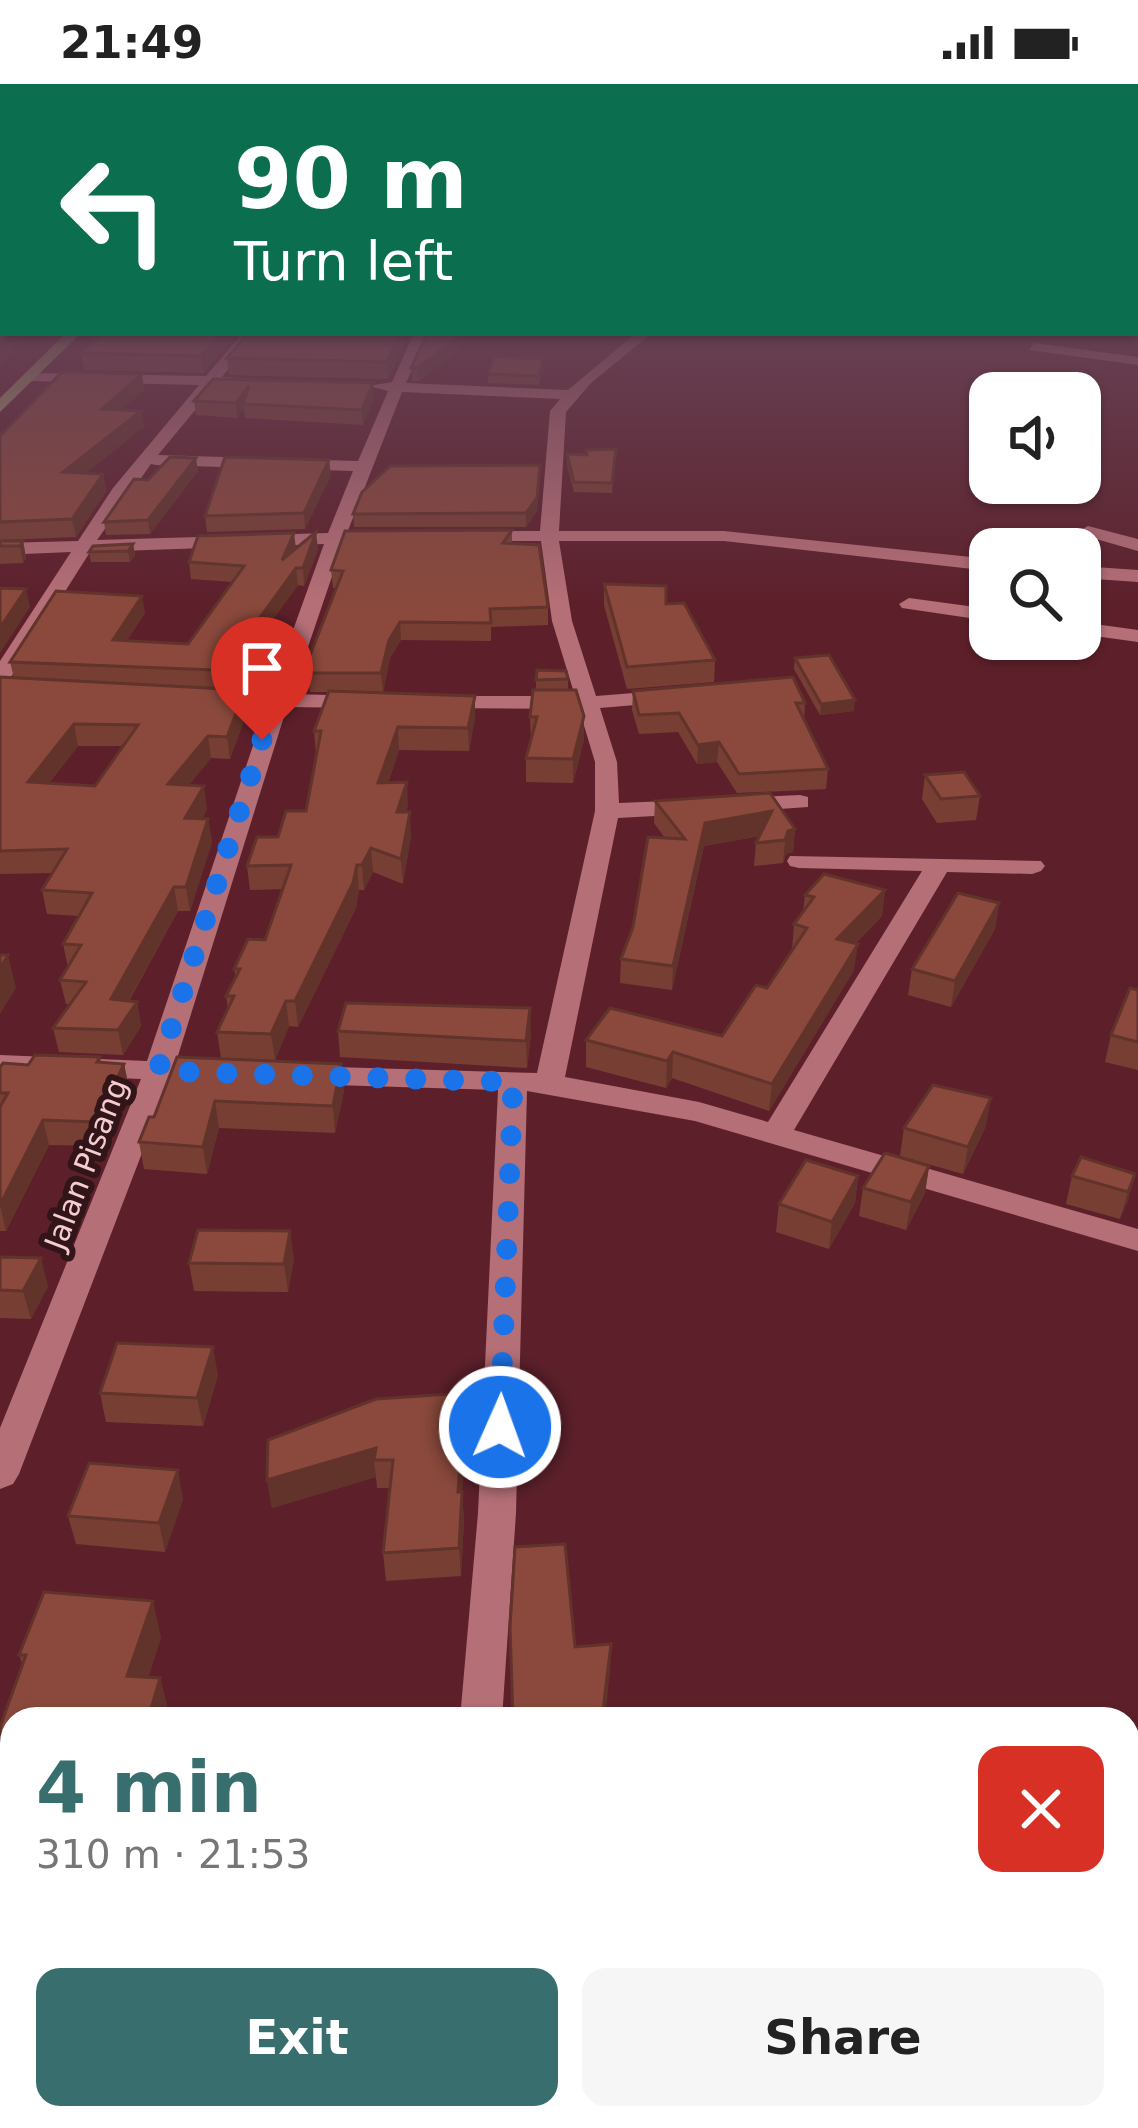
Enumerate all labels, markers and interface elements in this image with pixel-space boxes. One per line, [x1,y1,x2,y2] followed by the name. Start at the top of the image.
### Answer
[60,16,203,69] text: 21:49
[234,130,468,228] text: 90 m
[36,132,192,288] icon: left
[234,230,453,293] text: Turn left
[969,372,1101,660] map controls
[969,372,1101,504] button: sound
[969,528,1101,660] button: search
[211,617,313,740] pin
[229,635,295,701] icon: arrive
[37,1074,135,1256] street label: Jalan Pisang
[437,1364,563,1490] position arrow
[36,1745,262,1829] text: 4 min
[978,1746,1104,1872] button: close
[36,1832,310,1877] text: 310 m · 21:53
[36,1968,558,2106] button: Exit
[582,1968,1104,2106] button: Share

